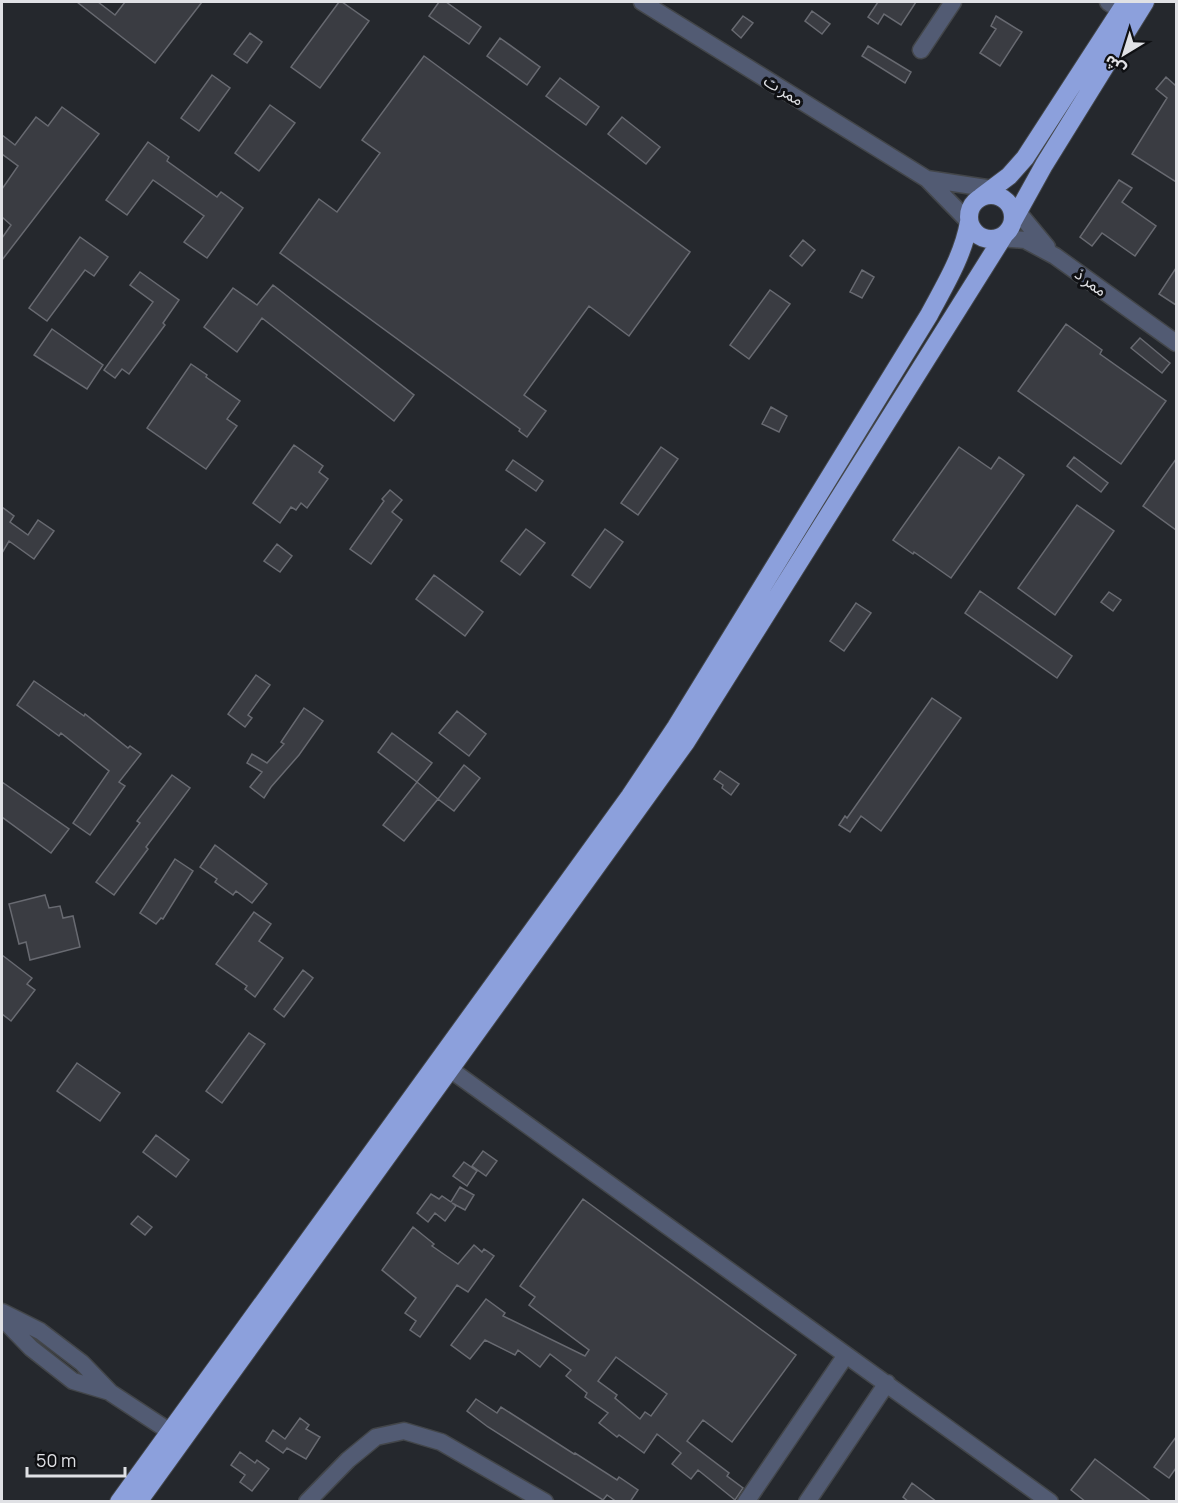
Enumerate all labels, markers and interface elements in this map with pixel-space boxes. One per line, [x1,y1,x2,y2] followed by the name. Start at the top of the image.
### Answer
[1094,24,1154,84] north arrow
[1099,50,1130,81] text: ش
[760,69,808,111] street label: ممر ت
[1070,263,1112,301] street label: ممر ذ
[27,1440,124,1478] scale bar
[36,1448,76,1472] text: 50 m

